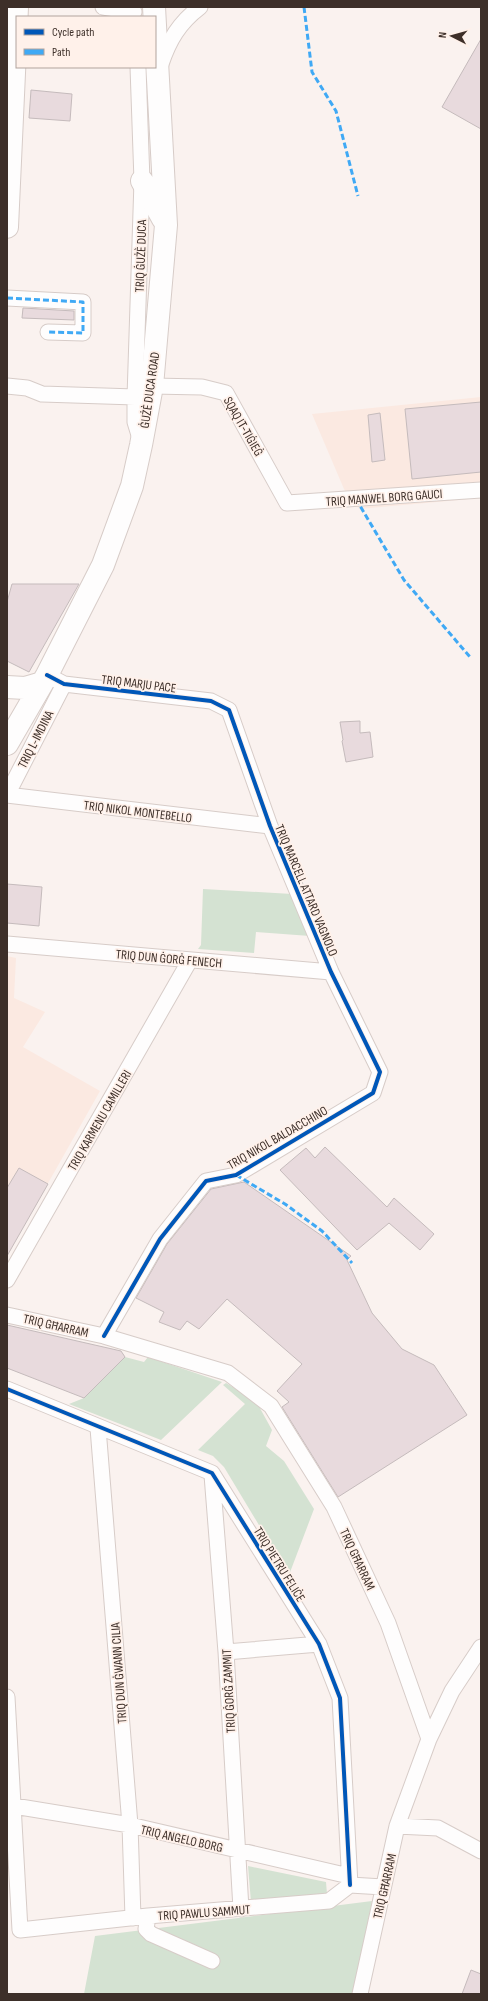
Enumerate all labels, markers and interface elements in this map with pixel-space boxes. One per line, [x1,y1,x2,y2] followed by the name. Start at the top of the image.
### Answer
[16,16,156,68] legend
[432,16,472,56] north arrow
[52,25,94,40] text: Cycle path
[436,31,449,39] text: N
[52,45,70,60] text: Path
[131,219,150,293] street label: TRIQ ĠUŻÈ DUCA
[136,351,163,429] street label: ĠUŻÈ DUCA ROAD
[220,393,267,459] street label: SQAQ IT-TIĠIEĠ
[325,486,443,510] street label: TRIQ MANWEL BORG GAUCI
[101,671,177,697] street label: TRIQ MARJU PACE
[14,707,57,771] street label: TRIQ L-IMDINA
[83,797,193,827] street label: TRIQ NIKOL MONTEBELLO
[271,822,341,959] street label: TRIQ MARCELL ATTARD VAGNOLO
[115,945,223,972] street label: TRIQ DUN ĠORĠ FENECH
[64,1067,135,1174] street label: TRIQ KARMENU CAMILLERI
[224,1103,331,1173] street label: TRIQ NIKOL BALDACCHINO
[22,1311,90,1341] street label: TRIQ GĦARRAM
[250,1524,309,1605] street label: TRIQ PIETRU FELIĊE
[336,1526,378,1593] street label: TRIQ GĦARRAM
[106,1621,131,1724] street label: TRIQ DUN ĠWANN CILIA
[218,1649,239,1733] street label: TRIQ ĠORĠ ZAMMIT
[139,1822,225,1856] street label: TRIQ ANGELO BORG
[370,1852,400,1920] street label: TRIQ GĦARRAM
[157,1902,251,1924] street label: TRIQ PAWLU SAMMUT

